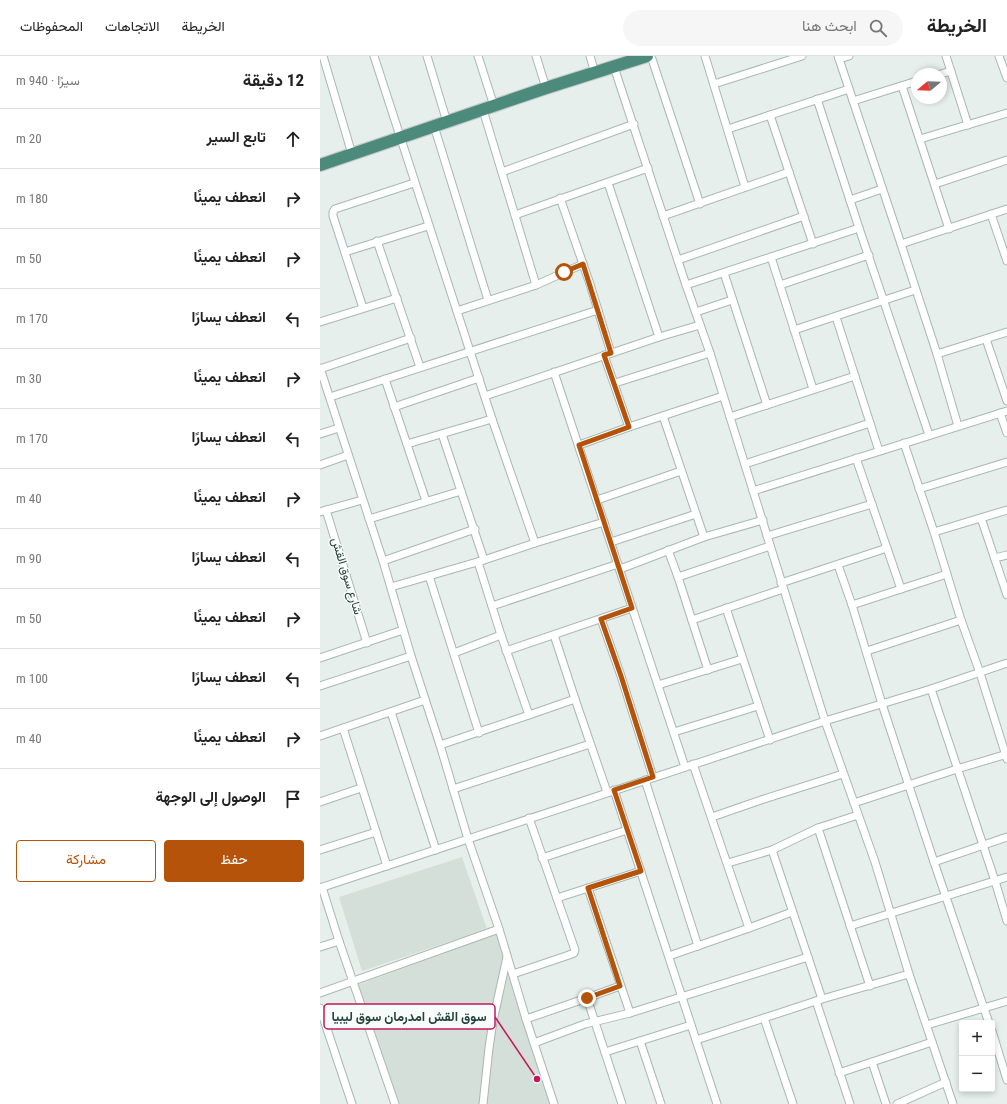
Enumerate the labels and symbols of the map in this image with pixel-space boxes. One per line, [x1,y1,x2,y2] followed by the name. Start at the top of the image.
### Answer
[911,68,947,104] north arrow
[555,263,573,281] route start
[327,536,365,617] street label: شارع سوق القش
[578,989,596,1007] route end
[324,1004,495,1029] callout: سوق القش امدرمان سوق ليبيا
[331,1009,487,1025] text: سوق القش امدرمان سوق ليبيا

